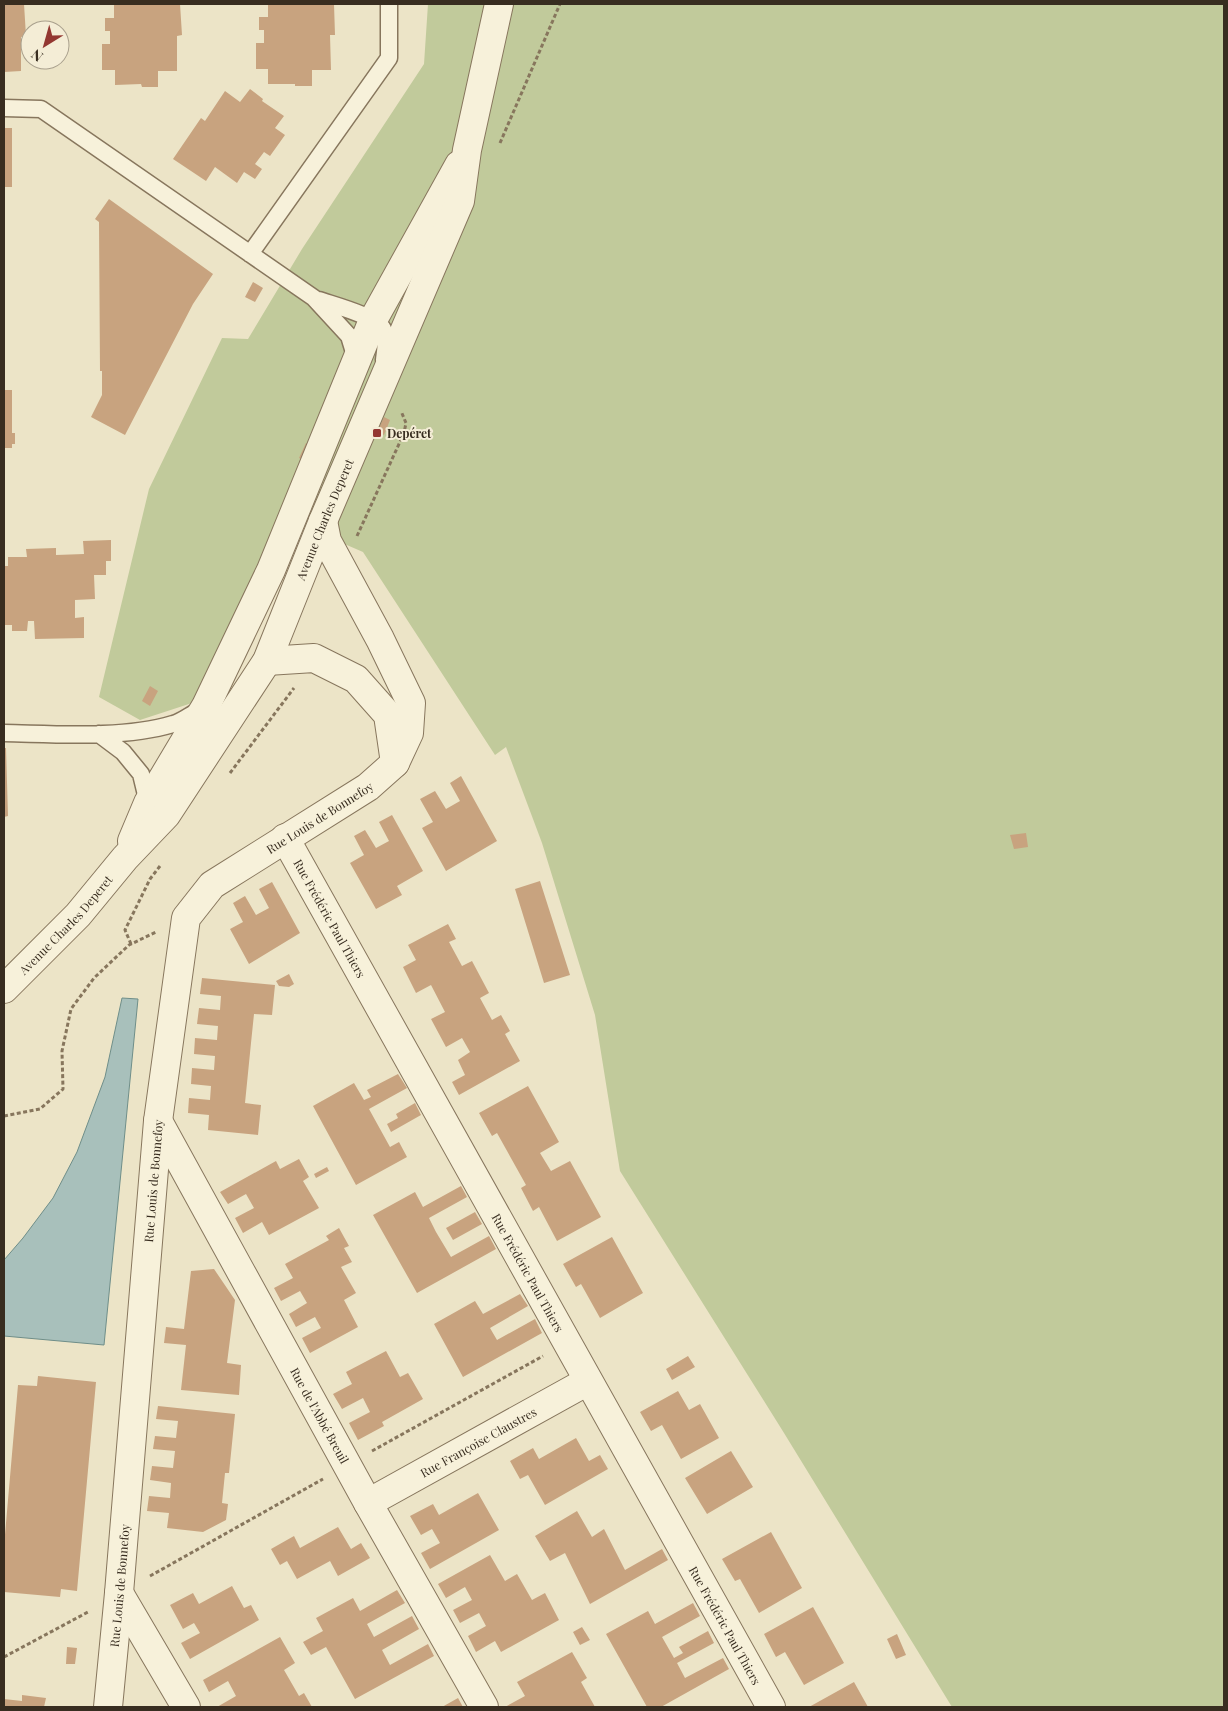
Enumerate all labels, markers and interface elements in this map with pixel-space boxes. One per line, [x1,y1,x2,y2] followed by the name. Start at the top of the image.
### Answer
[20,20,70,70] north arrow
[27,45,47,66] text: N
[387,425,432,441] place label: Depéret
[371,427,383,439] marker: Depéret
[292,455,357,583] street label: Avenue Charles Deperet
[263,778,377,857] street label: Rue Louis de Bonnefoy
[290,856,369,980] street label: Rue Frédéric Paul Thiers
[15,871,116,978] street label: Avenue Charles Deperet
[140,1119,166,1243] street label: Rue Louis de Bonnefoy
[489,1210,568,1335] street label: Rue Frédéric Paul Thiers
[287,1365,353,1467] street label: Rue de l'Abbé Breuil
[417,1403,539,1481] street label: Rue Françoise Claustres
[106,1523,133,1648] street label: Rue Louis de Bonnefoy
[686,1563,765,1687] street label: Rue Frédéric Paul Thiers

